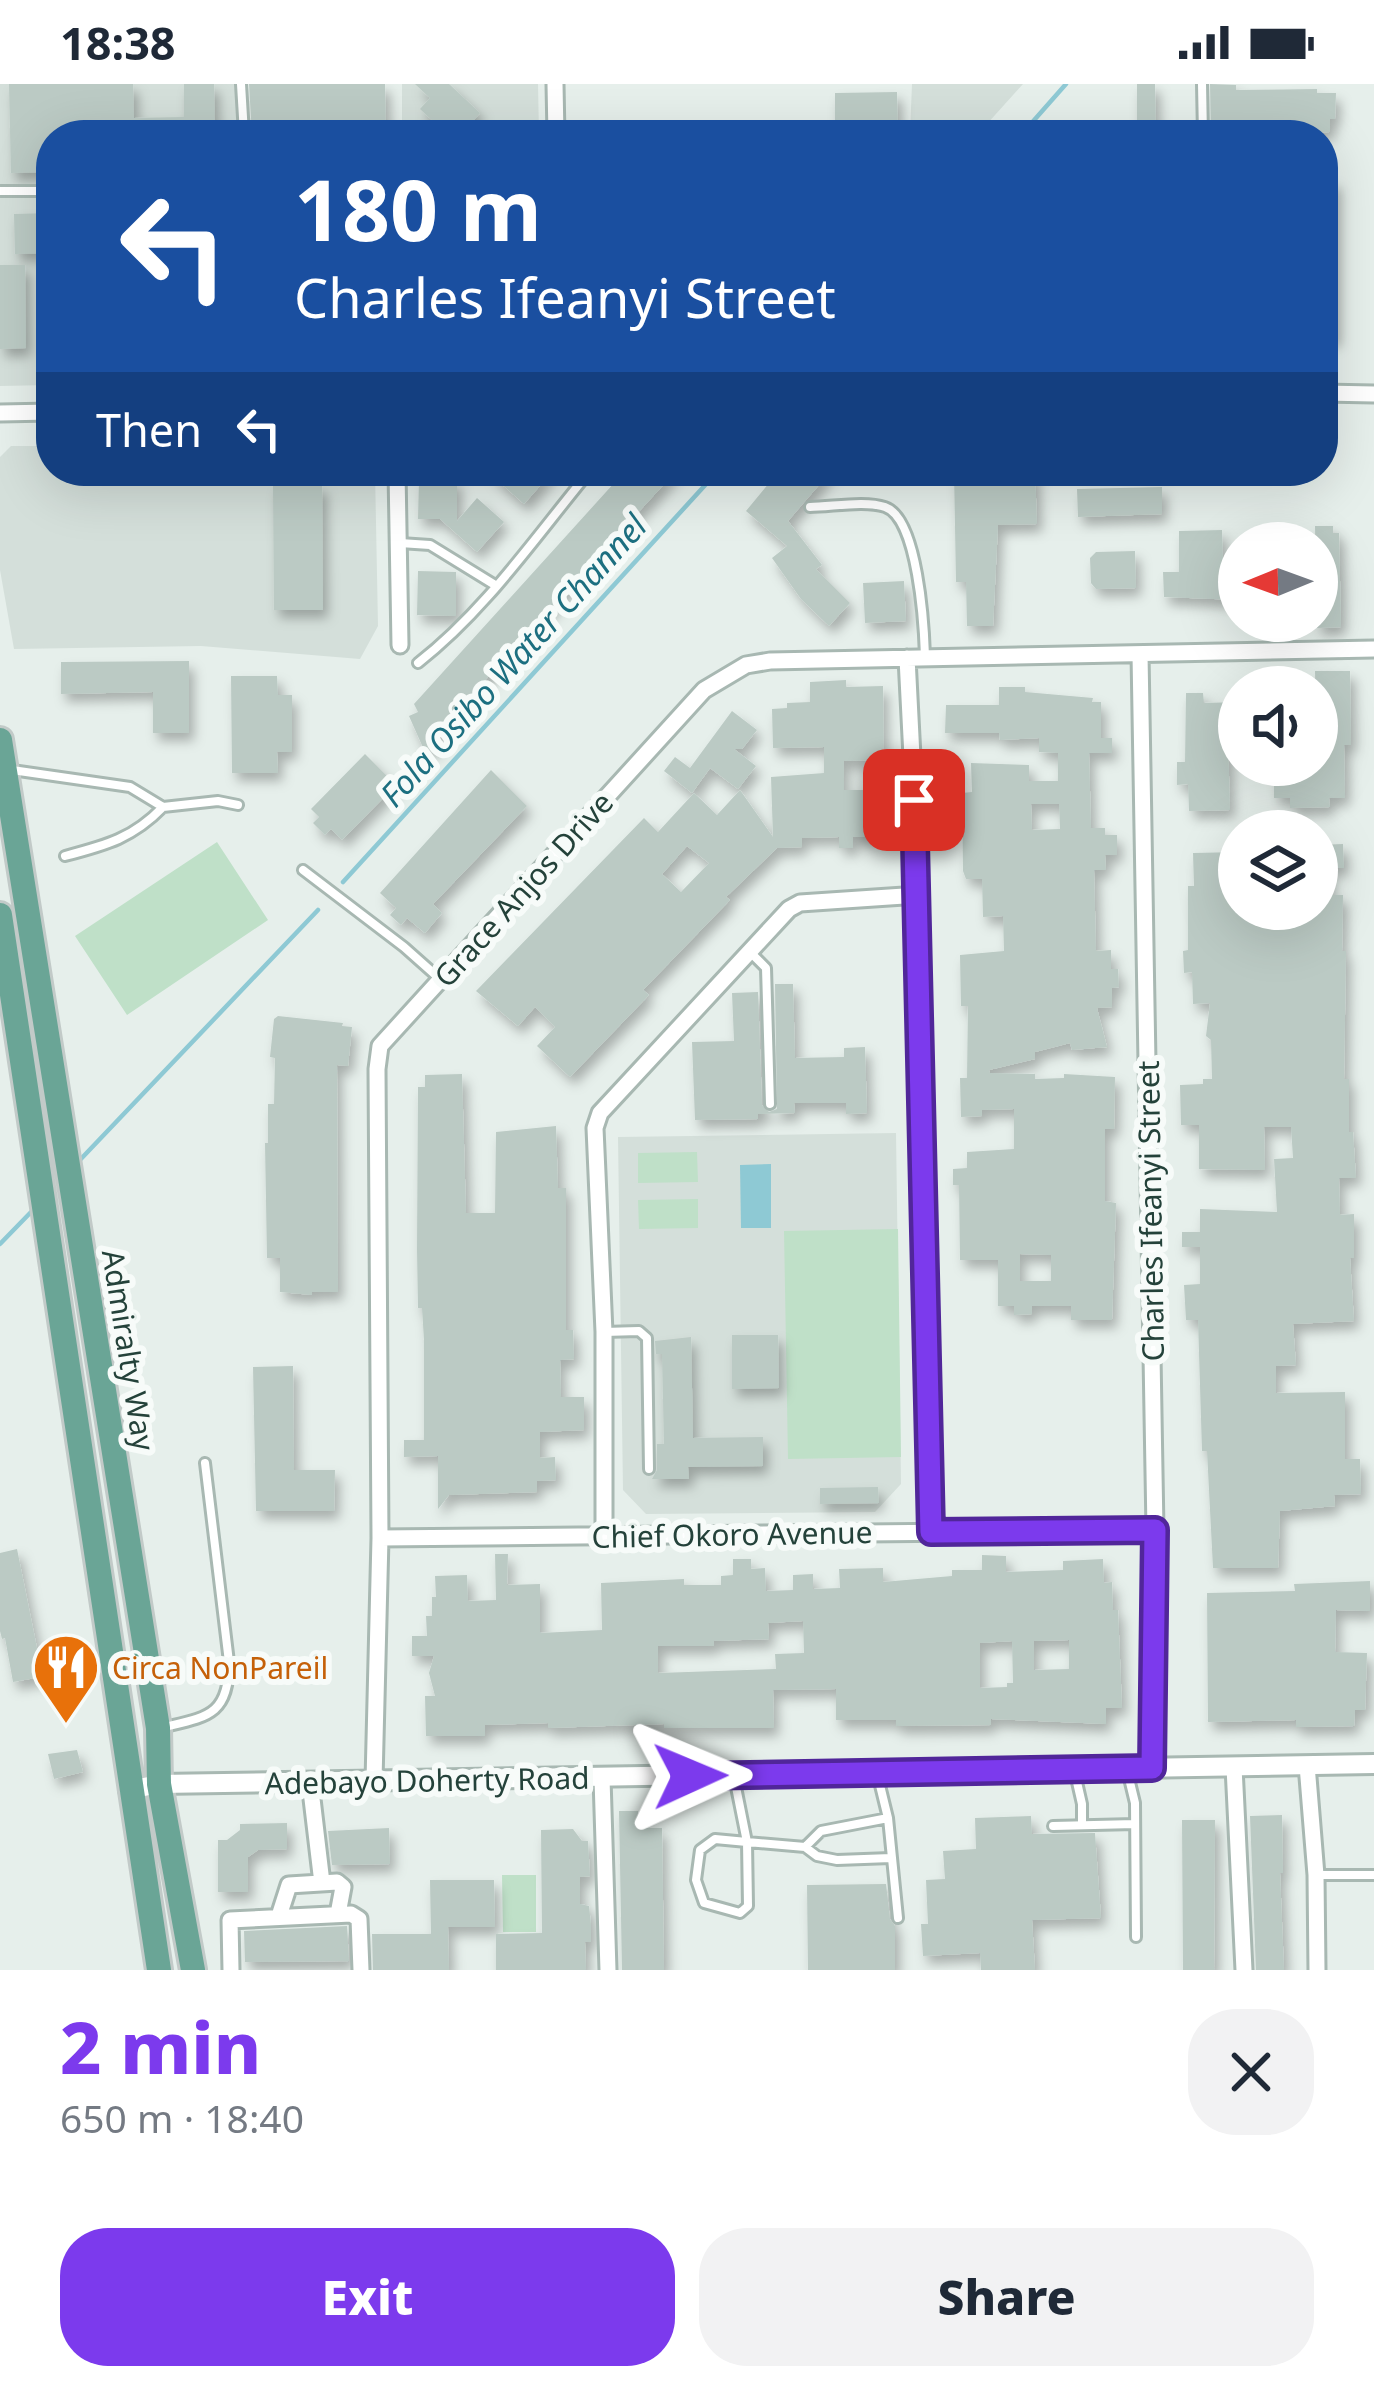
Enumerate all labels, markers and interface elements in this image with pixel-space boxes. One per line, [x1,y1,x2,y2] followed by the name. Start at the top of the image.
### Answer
[60,12,176,73] text: 18:38
[294,151,542,266] text: 180 m
[96,168,252,324] icon: left
[294,260,836,334] text: Charles Ifeanyi Street
[226,396,292,462] icon: left
[96,399,202,460] text: Then
[370,503,657,816] water label: Fola Osibo Water Channel
[1218,522,1338,642] north arrow
[1218,522,1338,930] map controls
[1218,666,1338,786] button: sound
[863,749,965,851] pin
[881,767,947,833] icon: arrive
[424,783,622,995] street label: Grace Anjos Drive
[1218,810,1338,930] button: layers
[1127,1060,1173,1362] street label: Charles Ifeanyi Street
[93,1246,165,1454] street label: Admiralty Way
[591,1511,873,1557] street label: Chief Okoro Avenue
[31,1632,101,1726] restaurant icon: Circa NonPareil
[112,1647,328,1688] place label: Circa NonPareil
[627,1713,753,1839] position arrow
[264,1757,590,1803] street label: Adebayo Doherty Road
[60,1997,261,2095] text: 2 min
[1188,2009,1314,2135] button: close
[60,2091,304,2144] text: 650 m · 18:40
[60,2228,675,2366] button: Exit
[699,2228,1314,2366] button: Share

